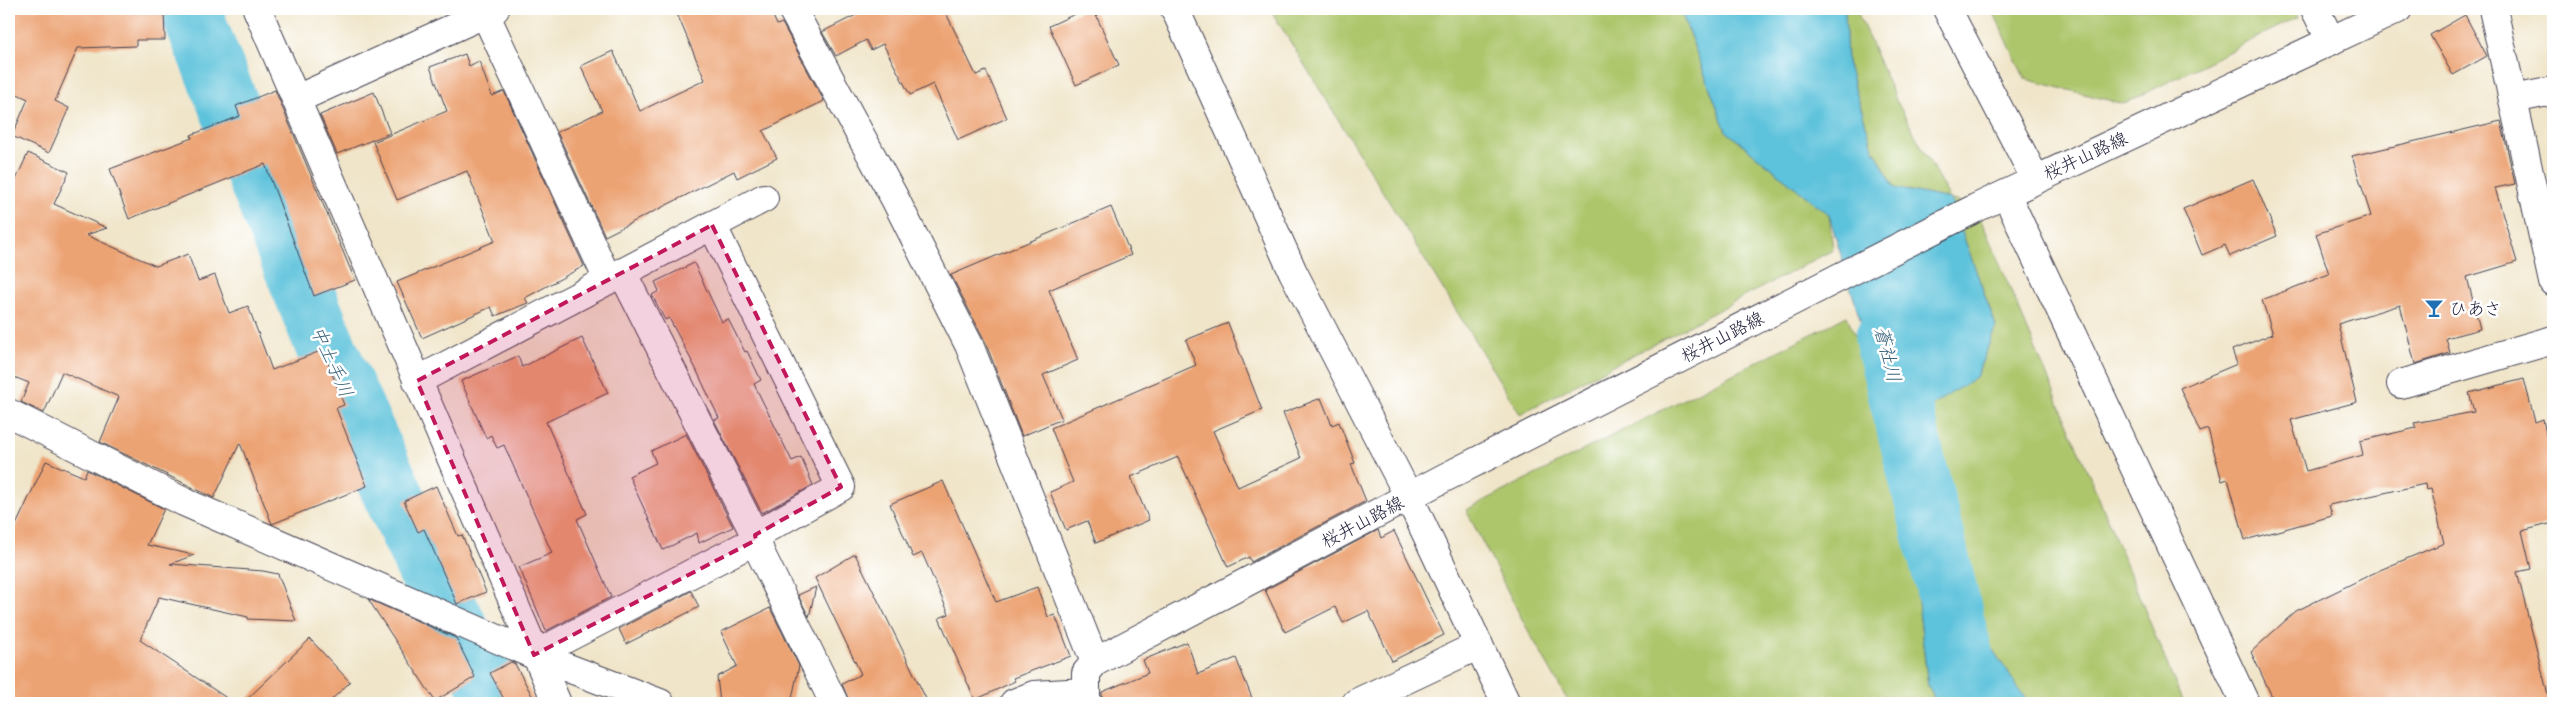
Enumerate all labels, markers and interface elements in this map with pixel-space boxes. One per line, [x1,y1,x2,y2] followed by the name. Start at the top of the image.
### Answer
[2039,125,2131,185] street label: 桜井山路線
[2449,296,2502,320] place label: ひあさ
[2423,297,2445,319] bar icon: ひあさ
[1676,305,1768,367] street label: 桜井山路線
[306,321,360,401] water label: 中土手川
[1870,323,1908,385] water label: 蒼社川
[1317,489,1407,553] street label: 桜井山路線

